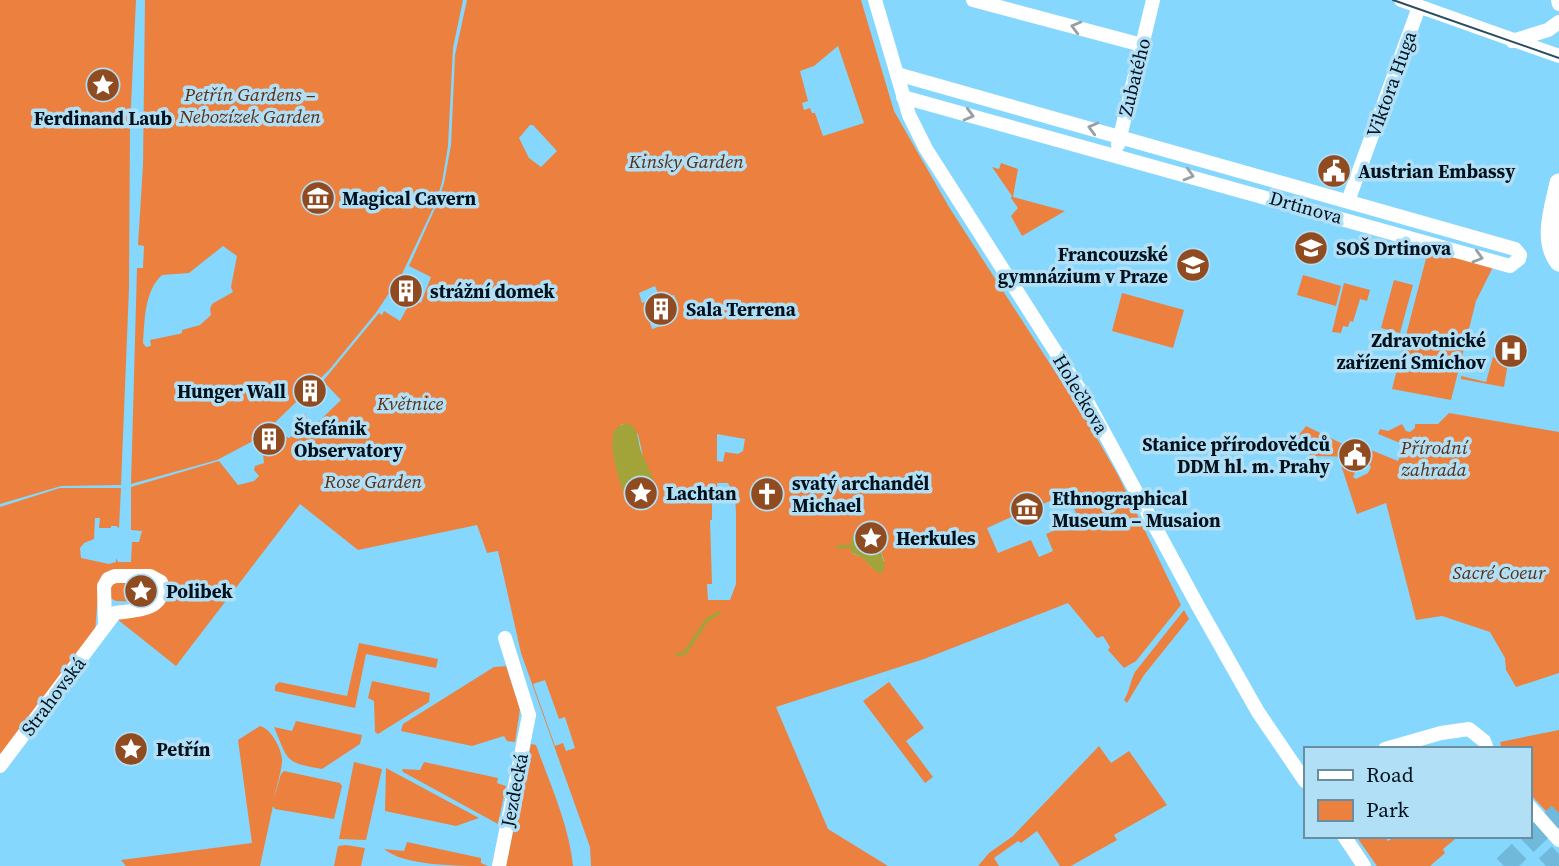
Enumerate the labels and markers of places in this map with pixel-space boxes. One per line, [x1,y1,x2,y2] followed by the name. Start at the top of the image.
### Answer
[84,66,122,104] place icon: Ferdinand Laub
[34,105,173,131] place label: Ferdinand Laub
[1315,152,1353,190] public building icon: Austrian Embassy
[1358,158,1516,184] place label: Austrian Embassy
[299,179,337,217] museum icon: Magical Cavern
[342,185,477,211] place label: Magical Cavern
[1292,229,1330,267] school or university icon: SOŠ Drtinova
[1336,235,1452,261] place label: SOŠ Drtinova
[998,241,1168,289] place label: Francouzské gymnázium v Praze
[1174,246,1212,284] school or university icon: Francouzské gymnázium v Praze
[387,272,425,310] building icon: strážní domek
[430,278,555,304] place label: strážní domek
[642,290,680,328] building icon: Sala Terrena
[686,296,797,322] place label: Sala Terrena
[1337,327,1486,375] place label: Zdravotnické zařízení Smíchov
[1492,332,1530,370] hospital icon: Zdravotnické zařízení Smíchov
[291,372,329,410] building icon: Hunger Wall
[177,378,286,404] place label: Hunger Wall
[294,415,404,463] place label: Štefánik Observatory
[250,420,288,458] building icon: Štefánik Observatory
[1142,431,1331,479] place label: Stanice přírodovědců DDM hl. m. Prahy
[1336,436,1374,474] public building icon: Stanice přírodovědců DDM hl. m. Prahy
[792,470,929,518] place label: svatý archanděl Michael
[622,474,660,512] place icon: Lachtan
[748,475,786,513] church icon: svatý archanděl Michael
[666,480,737,506] place label: Lachtan
[1052,485,1221,533] place label: Ethnographical Museum – Musaion
[1008,490,1046,528] museum icon: Ethnographical Museum – Musaion
[852,519,890,557] place icon: Herkules
[896,525,976,551] place label: Herkules
[122,572,160,610] place icon: Polibek
[166,578,233,604] place label: Polibek
[112,730,150,768] place icon: Petřín
[156,736,211,762] place label: Petřín

